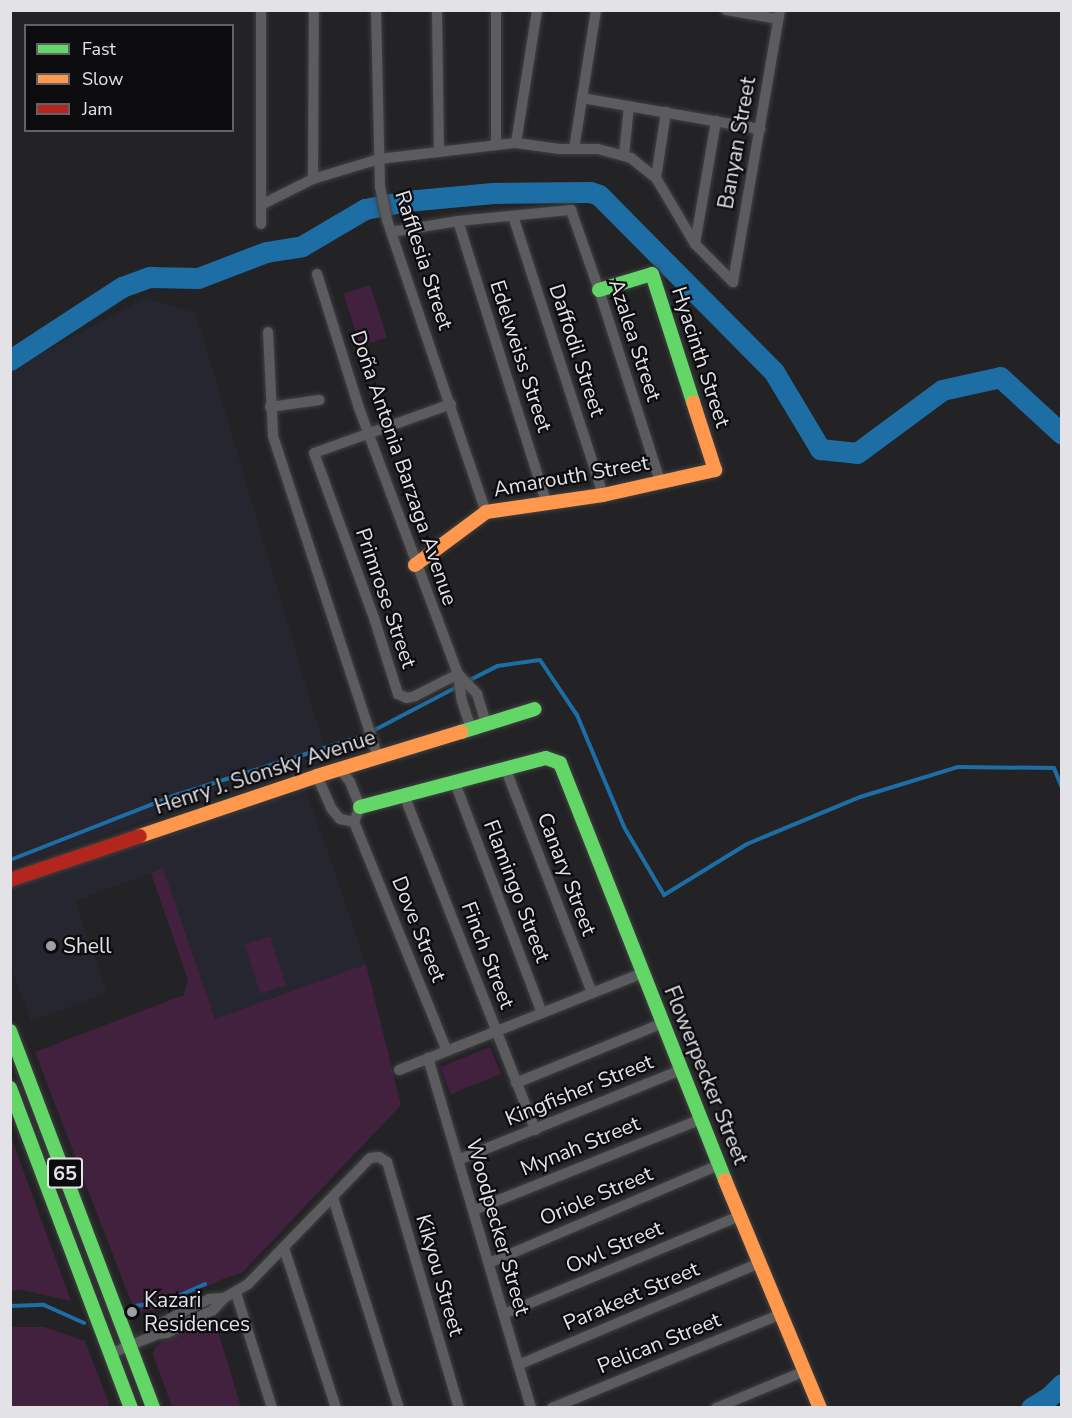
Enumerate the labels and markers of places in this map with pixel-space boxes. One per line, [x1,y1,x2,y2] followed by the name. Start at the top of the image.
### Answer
[63,933,111,959] place label: Shell
[44,939,58,953] marker: Shell
[144,1287,250,1337] place label: Kazari Residences
[125,1305,139,1319] marker: Kazari Residences

